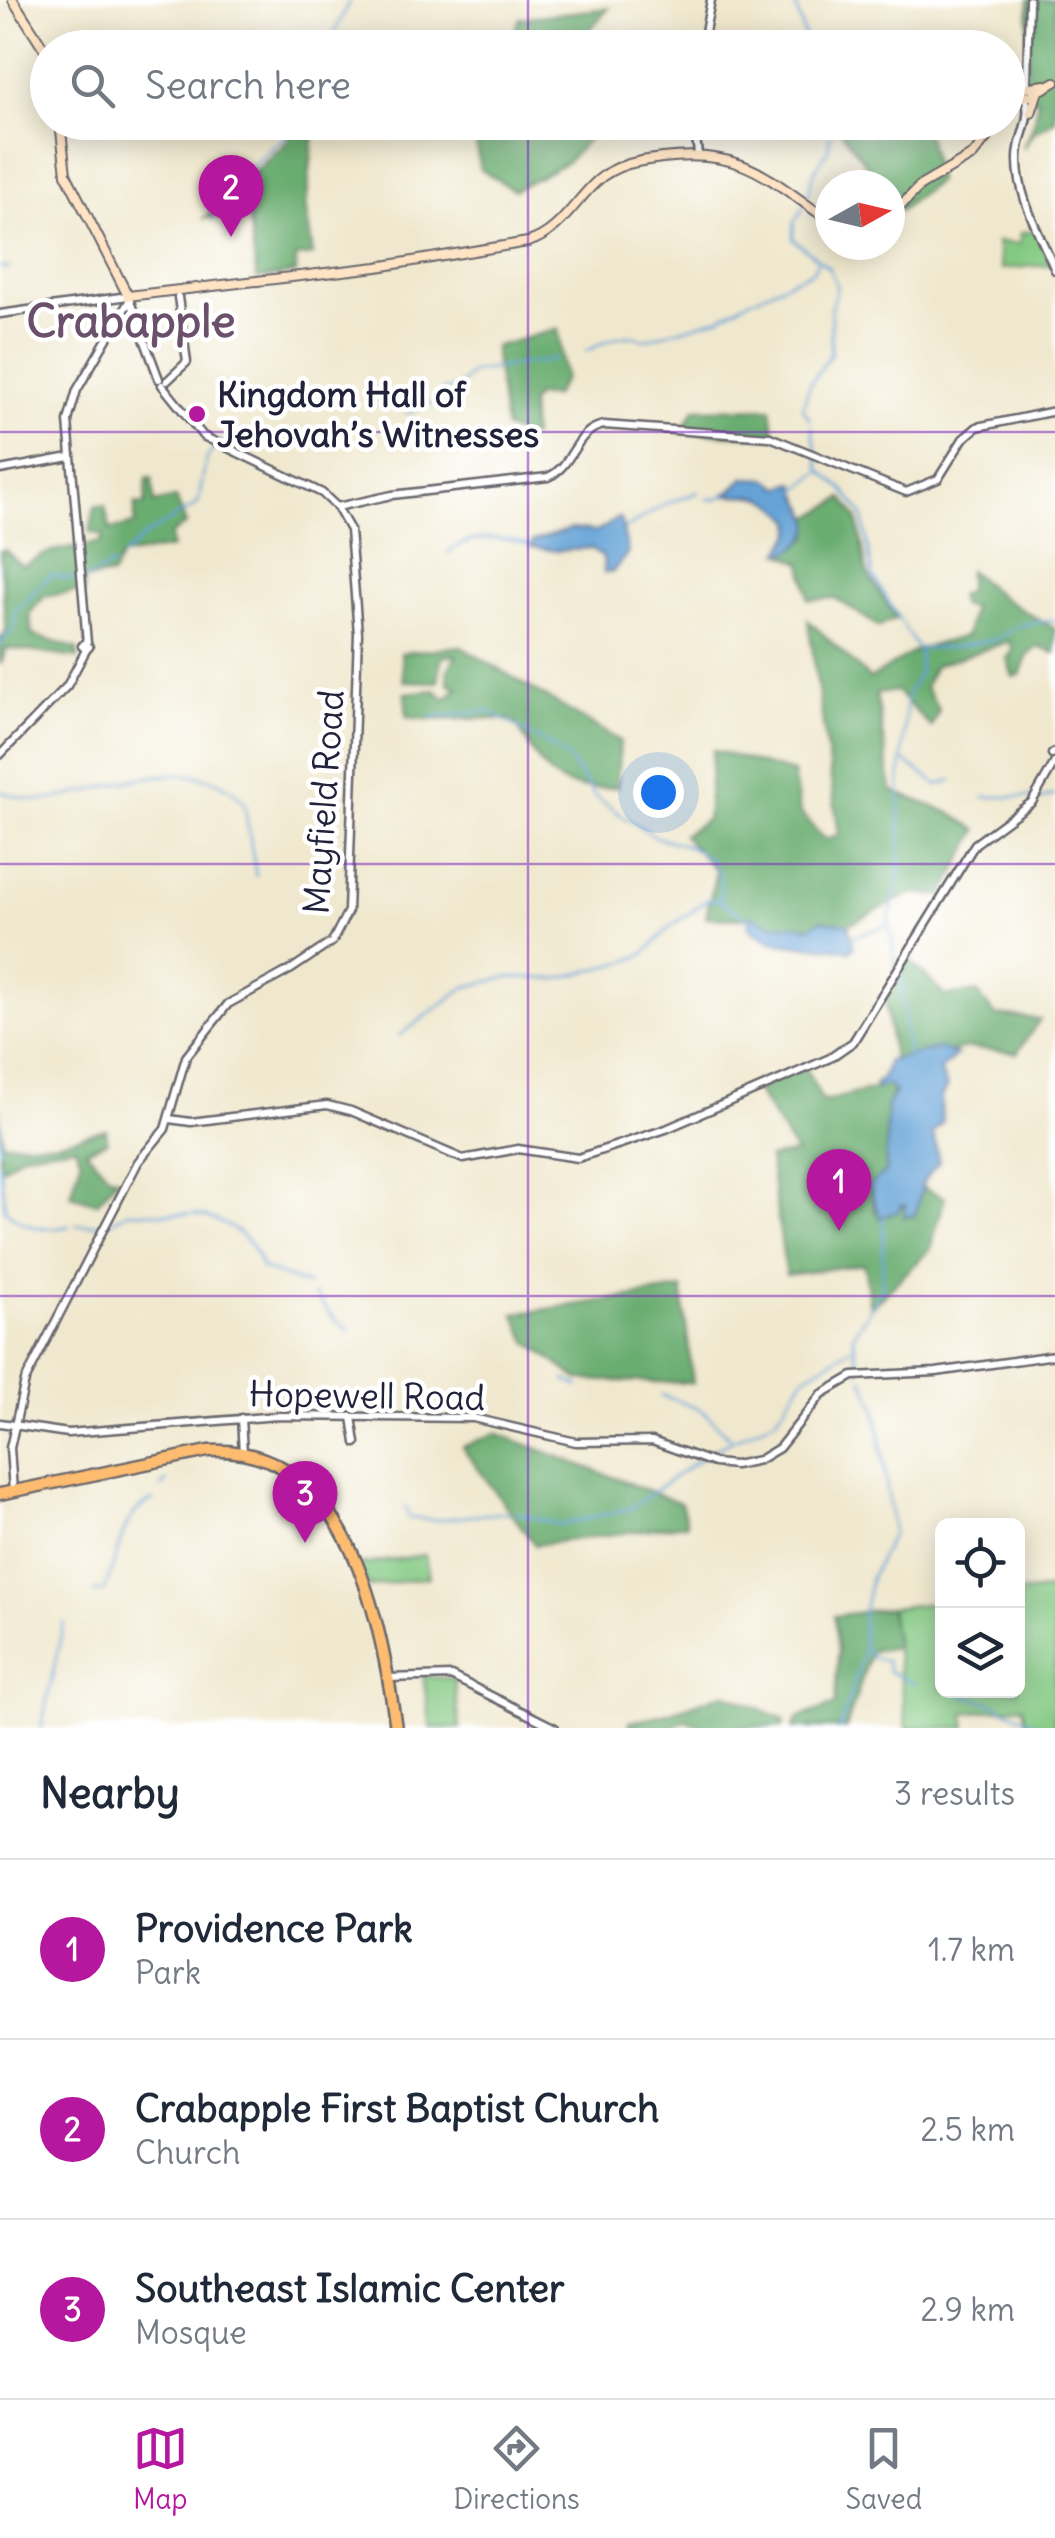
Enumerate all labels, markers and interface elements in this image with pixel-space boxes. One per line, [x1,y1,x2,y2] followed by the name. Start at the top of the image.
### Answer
[30,30,1025,140] search box
[65,58,120,113] icon: search
[145,62,351,109] text: Search here
[198,154,264,237] pin: 2
[815,170,905,260] north arrow
[26,293,236,349] district label: Crabapple
[217,372,539,456] place label: Kingdom Hall of Jehovah’s Witnesses
[186,403,208,425] marker: Kingdom Hall of Jehovah’s Witnesses
[293,688,353,916] street label: Mayfield Road
[633,767,684,818] your location
[806,1148,872,1231] pin: 1
[249,1371,485,1419] street label: Hopewell Road
[272,1460,338,1543] pin: 3
[935,1518,1025,1698] map controls
[935,1518,1025,1608] button: locate
[935,1608,1025,1698] button: layers
[40,1767,179,1819] text: Nearby
[894,1773,1015,1814] text: 3 results
[135,1905,413,1952] text: Providence Park
[66,1929,79,1970] text: 1
[928,1929,1015,1970] text: 1.7 km
[135,1952,201,1993] text: Park
[135,2085,659,2132] text: Crabapple First Baptist Church
[64,2109,81,2150] text: 2
[920,2109,1015,2150] text: 2.5 km
[135,2132,241,2173] text: Church
[135,2265,565,2312] text: Southeast Islamic Center
[63,2289,82,2330] text: 3
[920,2289,1015,2330] text: 2.9 km
[135,2312,247,2353] text: Mosque
[133,2421,188,2517] tab: Map
[453,2421,580,2517] tab: Directions
[845,2421,922,2517] tab: Saved

